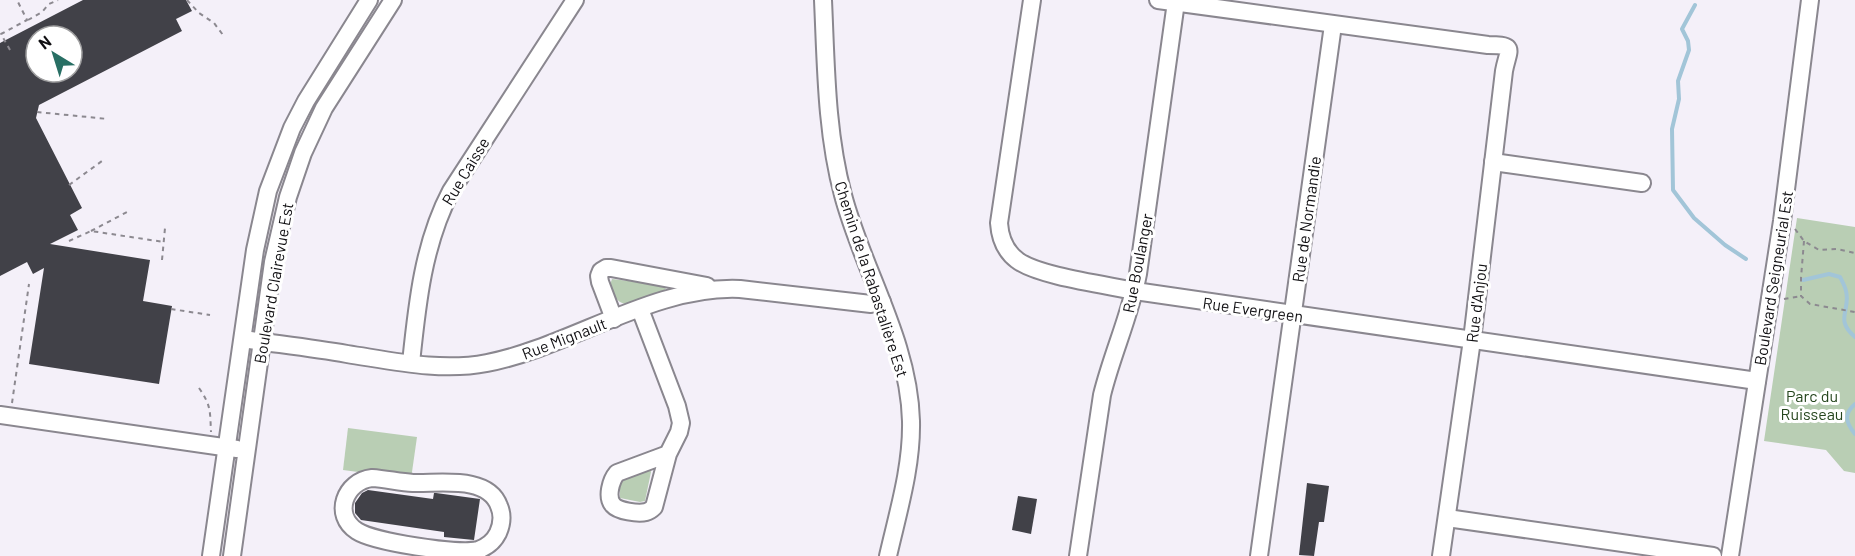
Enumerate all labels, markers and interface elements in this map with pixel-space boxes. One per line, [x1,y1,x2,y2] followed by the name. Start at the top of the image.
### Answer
[24,24,84,84] north arrow
[34,31,54,53] text: N
[437,134,493,208] street label: Rue Caisse
[1288,155,1324,283] street label: Rue de Normandie
[831,179,913,379] street label: Chemin de la Rabastalière Est
[1750,189,1796,367] street label: Boulevard Seigneurial Est
[249,201,297,365] street label: Boulevard Clairevue Est
[1118,212,1156,314] street label: Rue Boulanger
[1462,262,1490,344] street label: Rue d'Anjou
[1202,293,1304,325] street label: Rue Evergreen
[519,313,609,363] street label: Rue Mignault
[1781,386,1843,423] park label: Parc du Ruisseau

